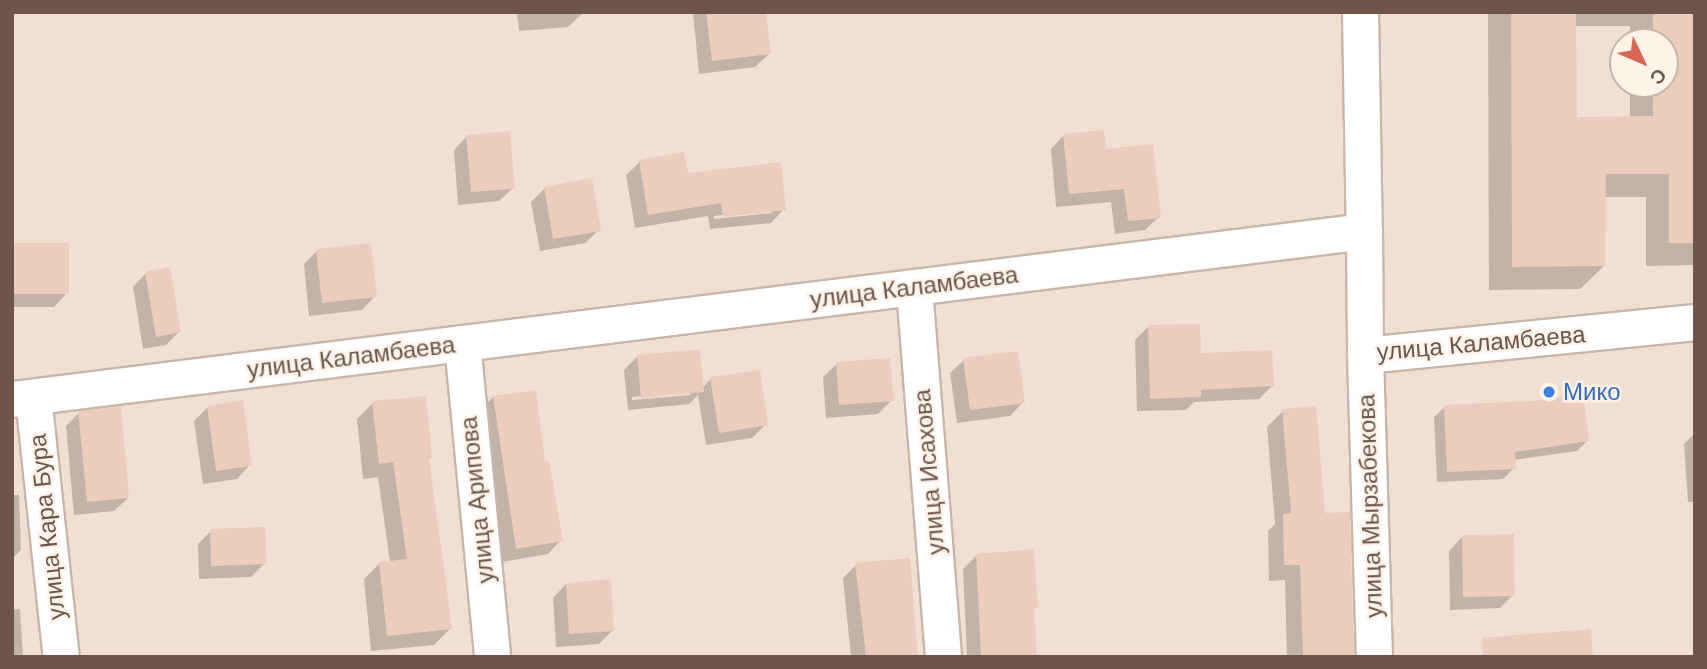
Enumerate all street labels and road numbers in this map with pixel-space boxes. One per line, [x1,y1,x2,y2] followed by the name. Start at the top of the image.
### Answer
[808,260,1020,314] street label: улица Каламбаева
[1376,320,1586,366] street label: улица Каламбаева
[245,330,457,384] street label: улица Каламбаева
[907,388,951,556] street label: улица Исахова
[1352,394,1388,618] street label: улица Мырзабекова
[454,415,500,585] street label: улица Арипова
[23,433,71,621] street label: улица Кара Бура

